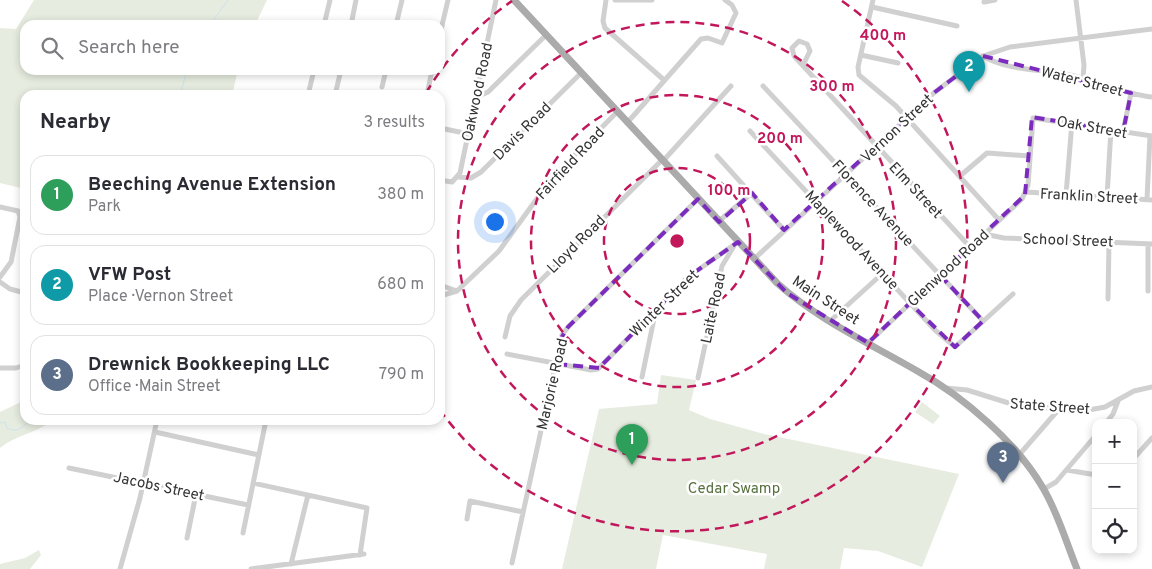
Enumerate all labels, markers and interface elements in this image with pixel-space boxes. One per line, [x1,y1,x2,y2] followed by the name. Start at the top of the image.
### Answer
[20,20,445,75] search box
[860,27,906,46] text: 400 m
[38,34,66,62] icon: search
[78,36,180,60] text: Search here
[459,41,498,144] street label: Oakwood Road
[953,51,985,92] pin: 2
[1038,63,1125,102] street label: Water Street
[809,78,855,97] text: 300 m
[858,91,938,168] street label: Vernon Street
[490,99,556,165] street label: Davis Road
[40,109,111,136] text: Nearby
[363,113,425,133] text: 3 results
[1055,113,1129,144] street label: Oak Street
[533,124,610,204] street label: Fairfield Road
[757,130,803,149] text: 200 m
[827,157,917,251] street label: Florence Avenue
[884,159,946,223] street label: Elm Street
[88,173,336,197] text: Beeching Avenue Extension
[708,182,750,201] text: 100 m
[54,185,60,205] text: 1
[377,185,424,205] text: 380 m
[1039,185,1139,210] street label: Franklin Street
[800,187,902,295] street label: Maplewood Avenue
[88,197,121,217] text: Park
[482,209,508,235] your location
[544,212,610,278] street label: Lloyd Road
[904,226,994,312] street label: Glenwood Road
[1022,230,1114,253] street label: School Street
[668,232,686,250] centre of rings
[88,263,171,287] text: VFW Post
[626,266,704,342] street label: Winter Street
[698,271,731,345] street label: Laite Road
[788,272,862,330] street label: Main Street
[52,275,62,295] text: 2
[377,275,424,295] text: 680 m
[88,287,233,307] text: Place · Vernon Street
[534,337,573,432] street label: Marjorie Road
[88,353,330,377] text: Drewnick Bookkeeping LLC
[52,365,62,385] text: 3
[379,365,424,385] text: 790 m
[88,377,220,397] text: Office · Main Street
[1009,395,1091,420] street label: State Street
[1092,419,1137,554] map controls
[1092,419,1137,464] button: +
[616,424,648,465] pin: 1
[987,442,1019,483] pin: 3
[1092,464,1137,509] button: −
[112,469,206,506] street label: Jacobs Street
[688,480,780,499] park label: Cedar Swamp
[1092,509,1137,554] button: locate

